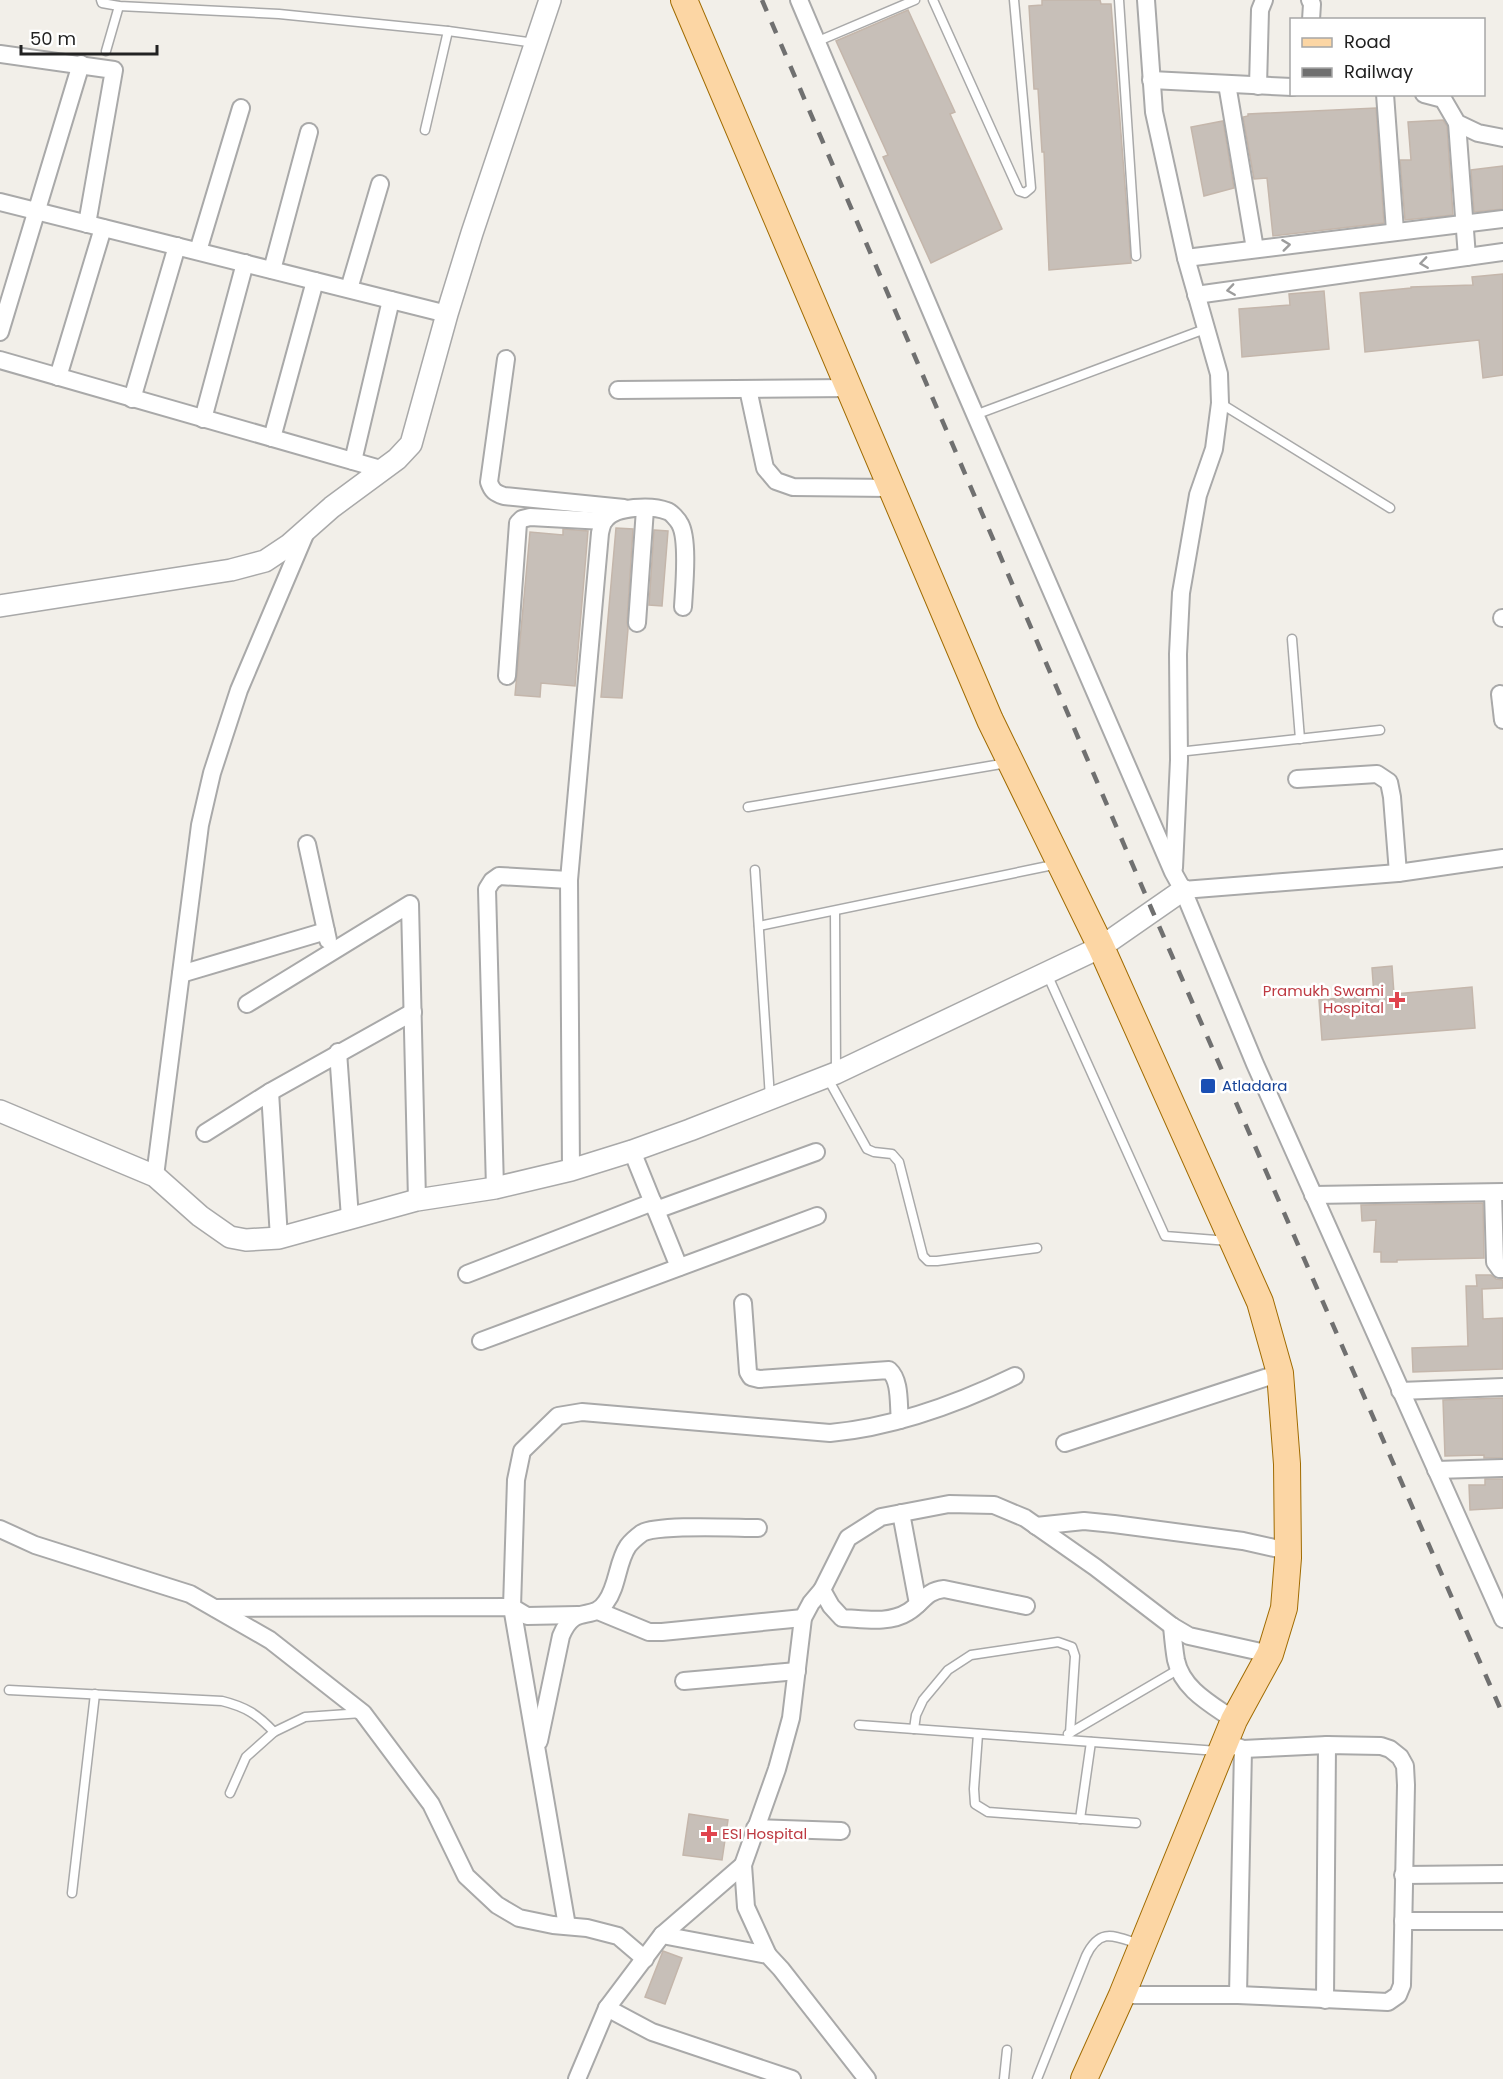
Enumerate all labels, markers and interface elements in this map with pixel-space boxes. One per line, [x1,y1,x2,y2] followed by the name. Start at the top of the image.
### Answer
[21,18,158,56] scale bar
[1290,18,1485,96] legend
[30,26,76,51] text: 50 m
[1344,29,1391,54] text: Road
[1344,59,1413,84] text: Railway
[1281,240,1291,252] one-way arrow
[1420,256,1429,269] one-way arrow
[1227,283,1236,296] one-way arrow
[1263,980,1384,1018] place label: Pramukh Swami Hospital
[1388,991,1406,1009] marker: Pramukh Swami Hospital
[1222,1075,1287,1096] place label: Atladara
[1199,1077,1217,1095] marker: Atladara
[722,1823,807,1844] place label: ESI Hospital
[700,1825,718,1843] marker: ESI Hospital

